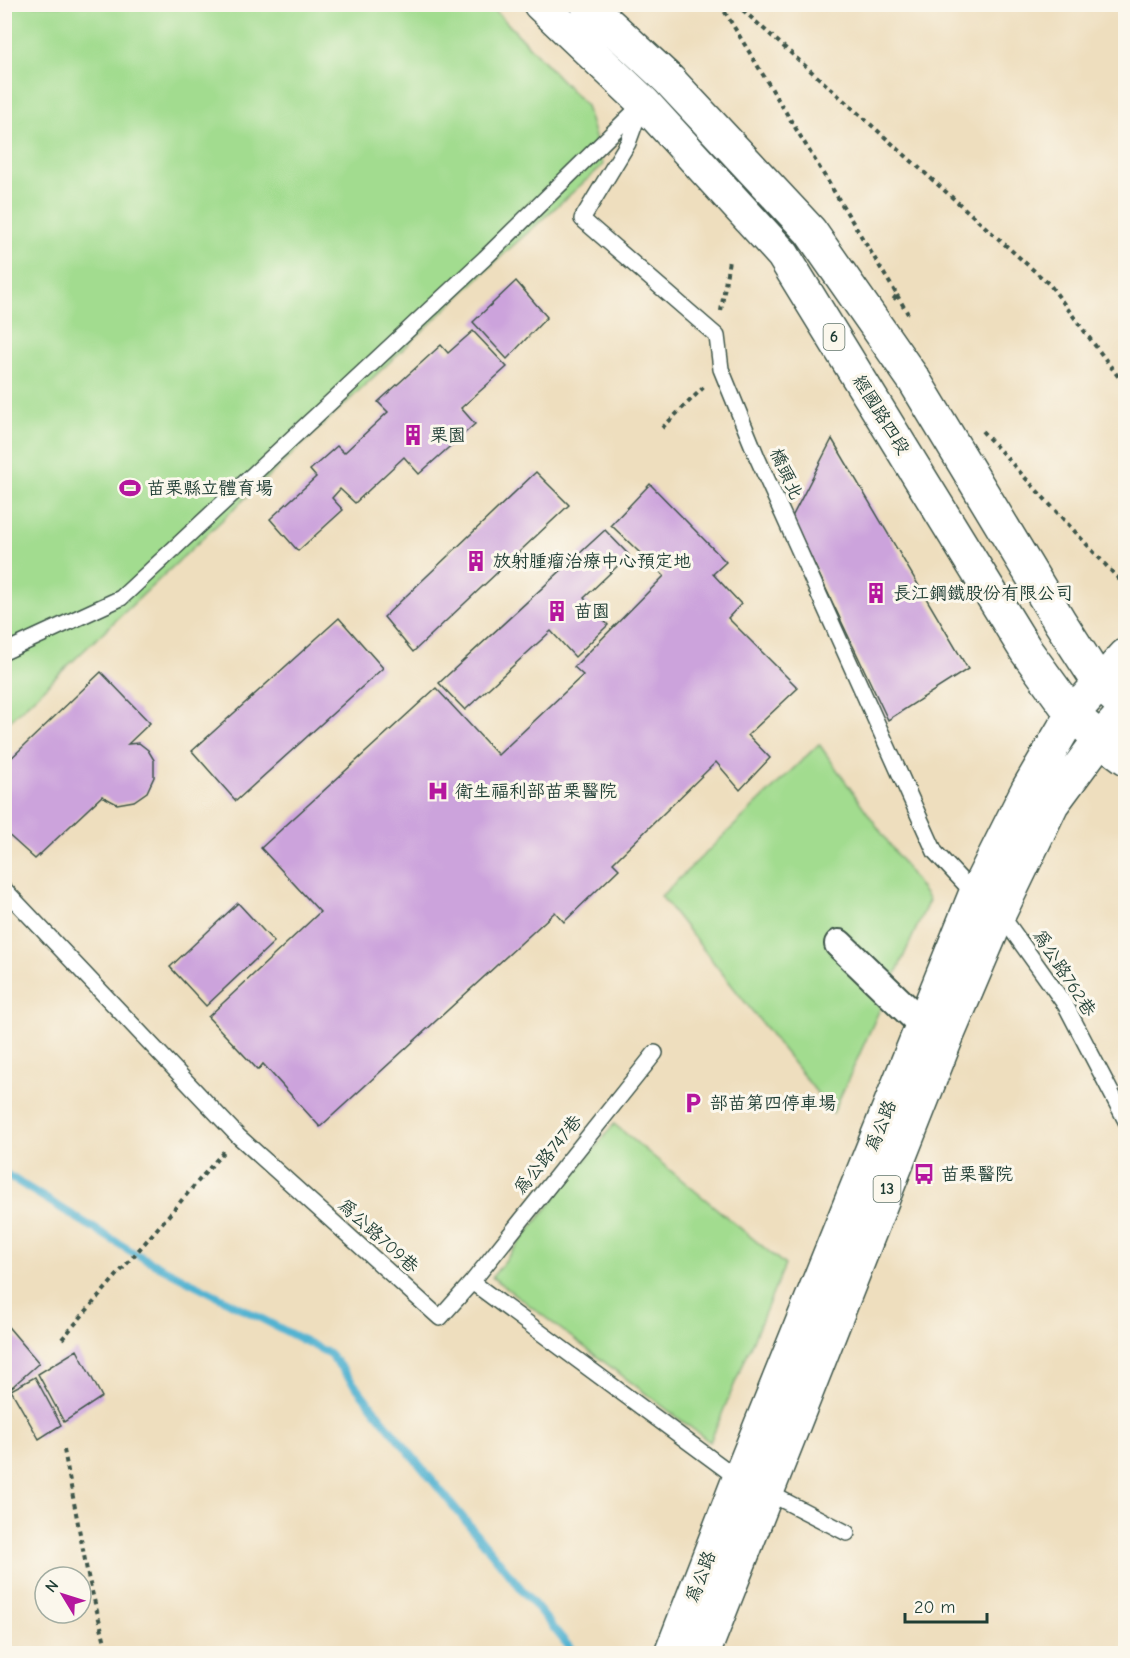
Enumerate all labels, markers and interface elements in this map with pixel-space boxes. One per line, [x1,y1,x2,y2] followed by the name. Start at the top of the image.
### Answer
[824,324,844,350] road number: 6
[848,371,914,459] street label: 經國路四段
[401,423,425,447] building icon: 栗園
[430,425,466,446] place label: 栗園
[765,445,807,503] street label: 橋頭北
[118,476,142,500] sports icon: 苗栗縣立體育場
[147,478,273,499] place label: 苗栗縣立體育場
[464,549,488,573] building icon: 放射腫瘤治療中心預定地
[493,551,691,572] place label: 放射腫瘤治療中心預定地
[864,581,888,605] building icon: 長江鋼鐵股份有限公司
[893,583,1073,604] place label: 長江鋼鐵股份有限公司
[545,599,569,623] building icon: 苗園
[574,601,610,622] place label: 苗園
[426,779,450,803] hospital icon: 衛生福利部苗栗醫院
[455,781,617,802] place label: 衛生福利部苗栗醫院
[1028,926,1100,1020] street label: 為公路762巷
[681,1091,705,1115] parking icon: 部苗第四停車場
[710,1093,836,1114] place label: 部苗第四停車場
[861,1097,901,1155] street label: 為公路
[510,1111,586,1199] street label: 為公路747巷
[912,1162,936,1186] bus stop icon: 苗栗醫院
[941,1164,1013,1185] place label: 苗栗醫院
[874,1176,900,1202] road number: 13
[333,1194,423,1278] street label: 為公路709巷
[682,1548,720,1606] street label: 為公路
[33,1565,93,1625] north arrow
[42,1577,62,1596] text: N
[905,1586,988,1624] scale bar
[914,1597,955,1618] text: 20 m

